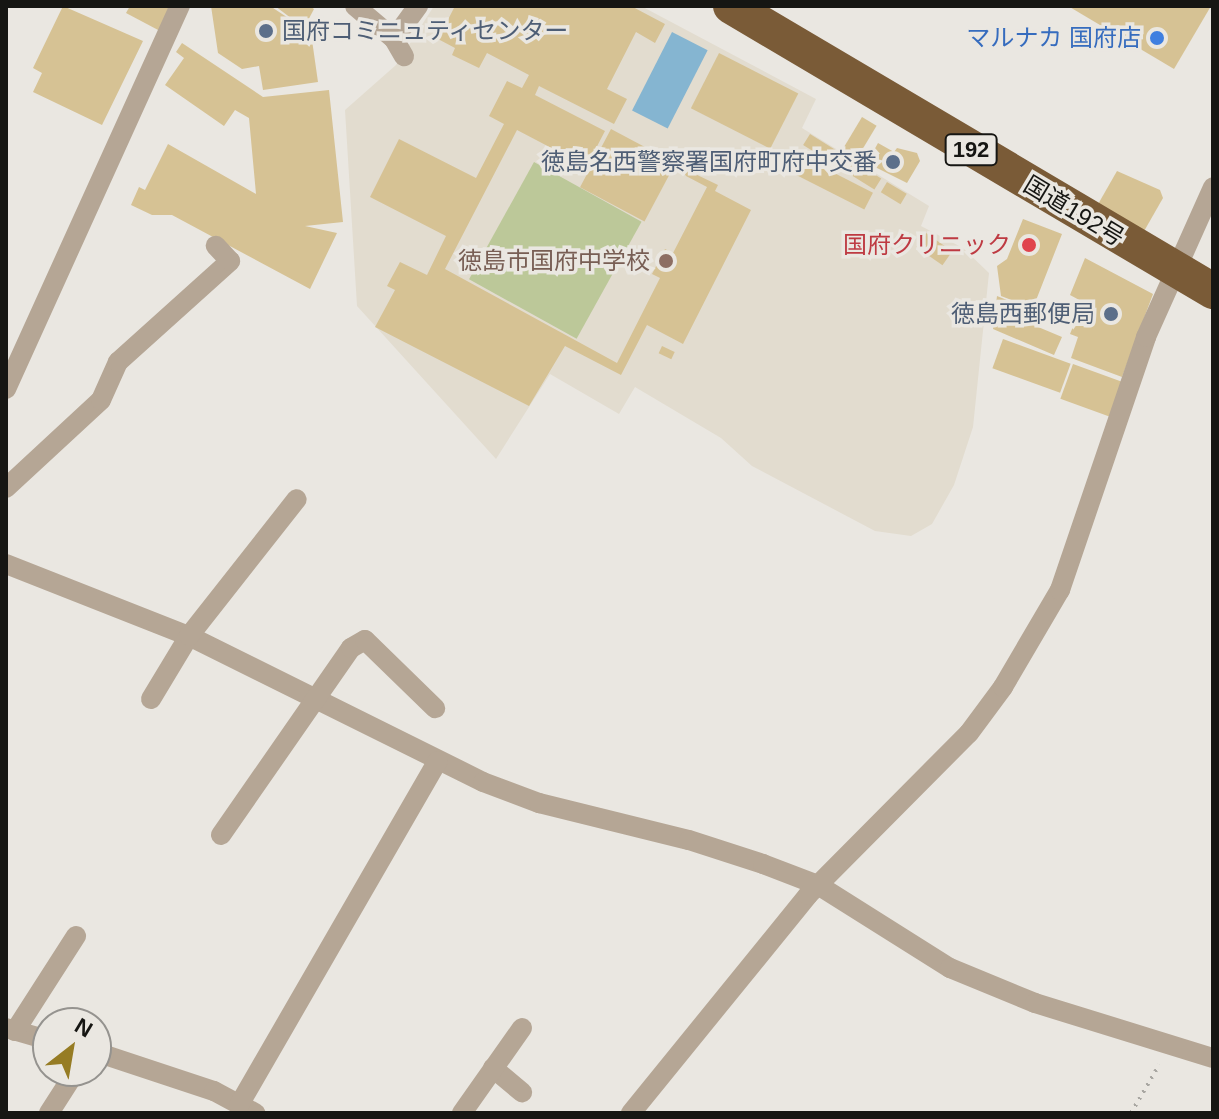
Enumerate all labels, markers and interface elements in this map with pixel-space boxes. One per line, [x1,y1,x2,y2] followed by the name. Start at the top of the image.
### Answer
[282,17,570,45] place label: 国府コミニュティセンター
[257,22,275,40] marker: 国府コミニュティセンター
[966,24,1141,52] place label: マルナカ 国府店
[1148,29,1166,47] marker: マルナカ 国府店
[943,132,999,168] road number: 192
[541,148,877,176] place label: 徳島名西警察署国府町府中交番
[884,153,902,171] marker: 徳島名西警察署国府町府中交番
[1019,170,1129,252] street label: 国道192号
[843,231,1011,259] place label: 国府クリニック
[1018,234,1040,256] marker: 国府クリニック
[458,247,650,275] place label: 徳島市国府中学校
[657,252,675,270] marker: 徳島市国府中学校
[951,300,1095,328] place label: 徳島西郵便局
[1102,305,1120,323] marker: 徳島西郵便局
[32,1007,112,1087] north arrow
[70,1013,97,1043] text: N

